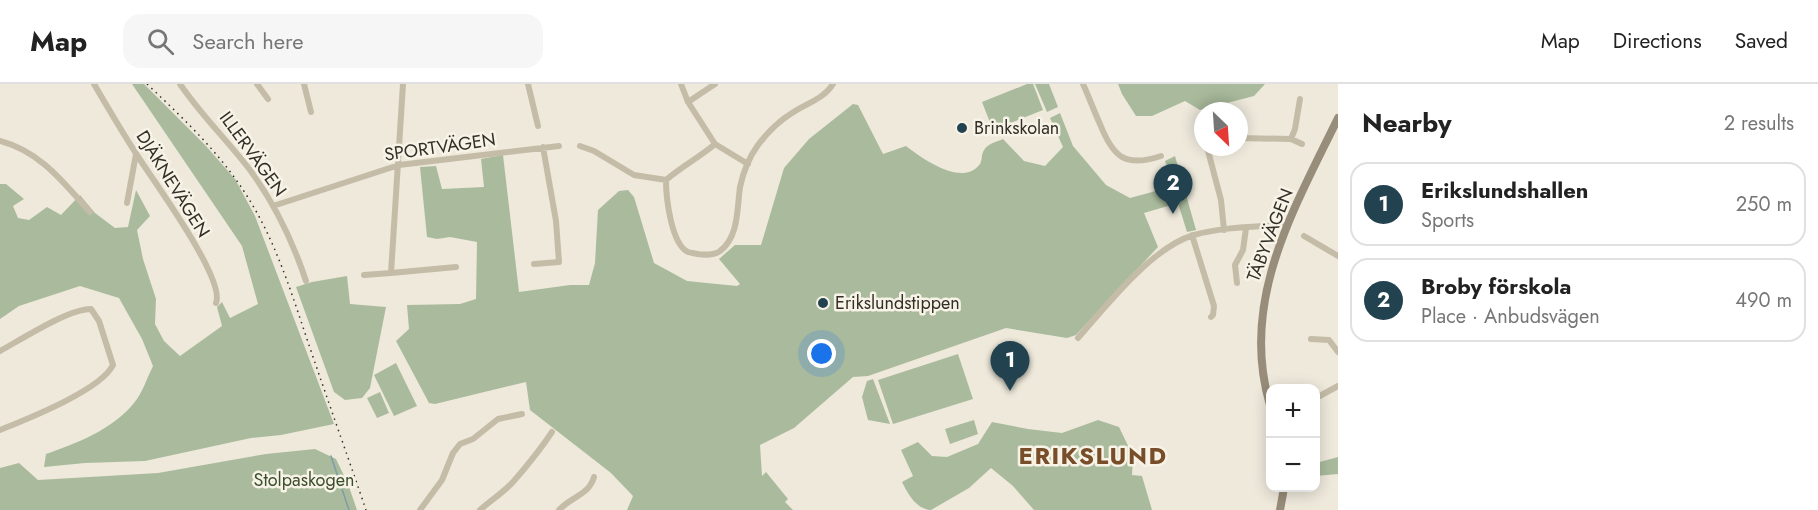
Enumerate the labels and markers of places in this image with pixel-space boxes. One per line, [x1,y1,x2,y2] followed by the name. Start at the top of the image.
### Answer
[974,115,1059,141] place label: Brinkskolan
[955,121,969,135] marker: Brinkskolan
[1154,164,1192,214] pin: 2
[835,290,960,316] place label: Erikslundstippen
[816,296,830,310] marker: Erikslundstippen
[990,342,1030,391] pin: 1

